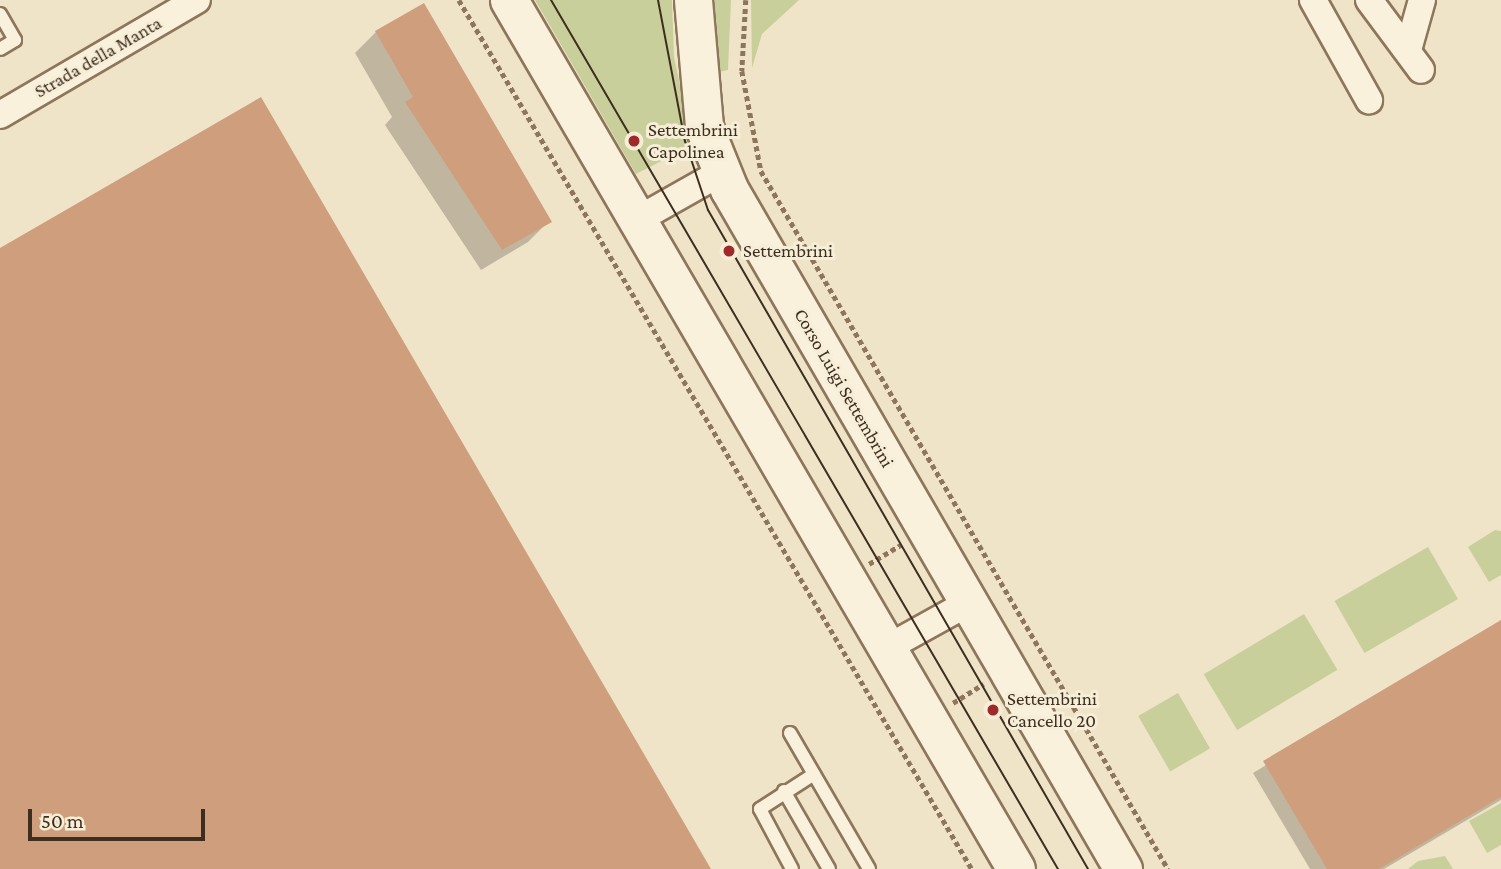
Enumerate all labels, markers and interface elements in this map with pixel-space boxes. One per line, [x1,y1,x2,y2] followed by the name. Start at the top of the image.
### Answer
[30,11,166,103] street label: Strada della Manta
[648,119,738,163] place label: Settembrini Capolinea
[626,133,642,149] marker: Settembrini Capolinea
[743,240,833,262] place label: Settembrini
[721,243,737,259] marker: Settembrini
[789,304,899,472] street label: Corso Luigi Settembrini
[1007,688,1097,732] place label: Settembrini Cancello 20
[985,702,1001,718] marker: Settembrini Cancello 20
[32,796,208,840] scale bar
[41,809,84,833] text: 50 m

